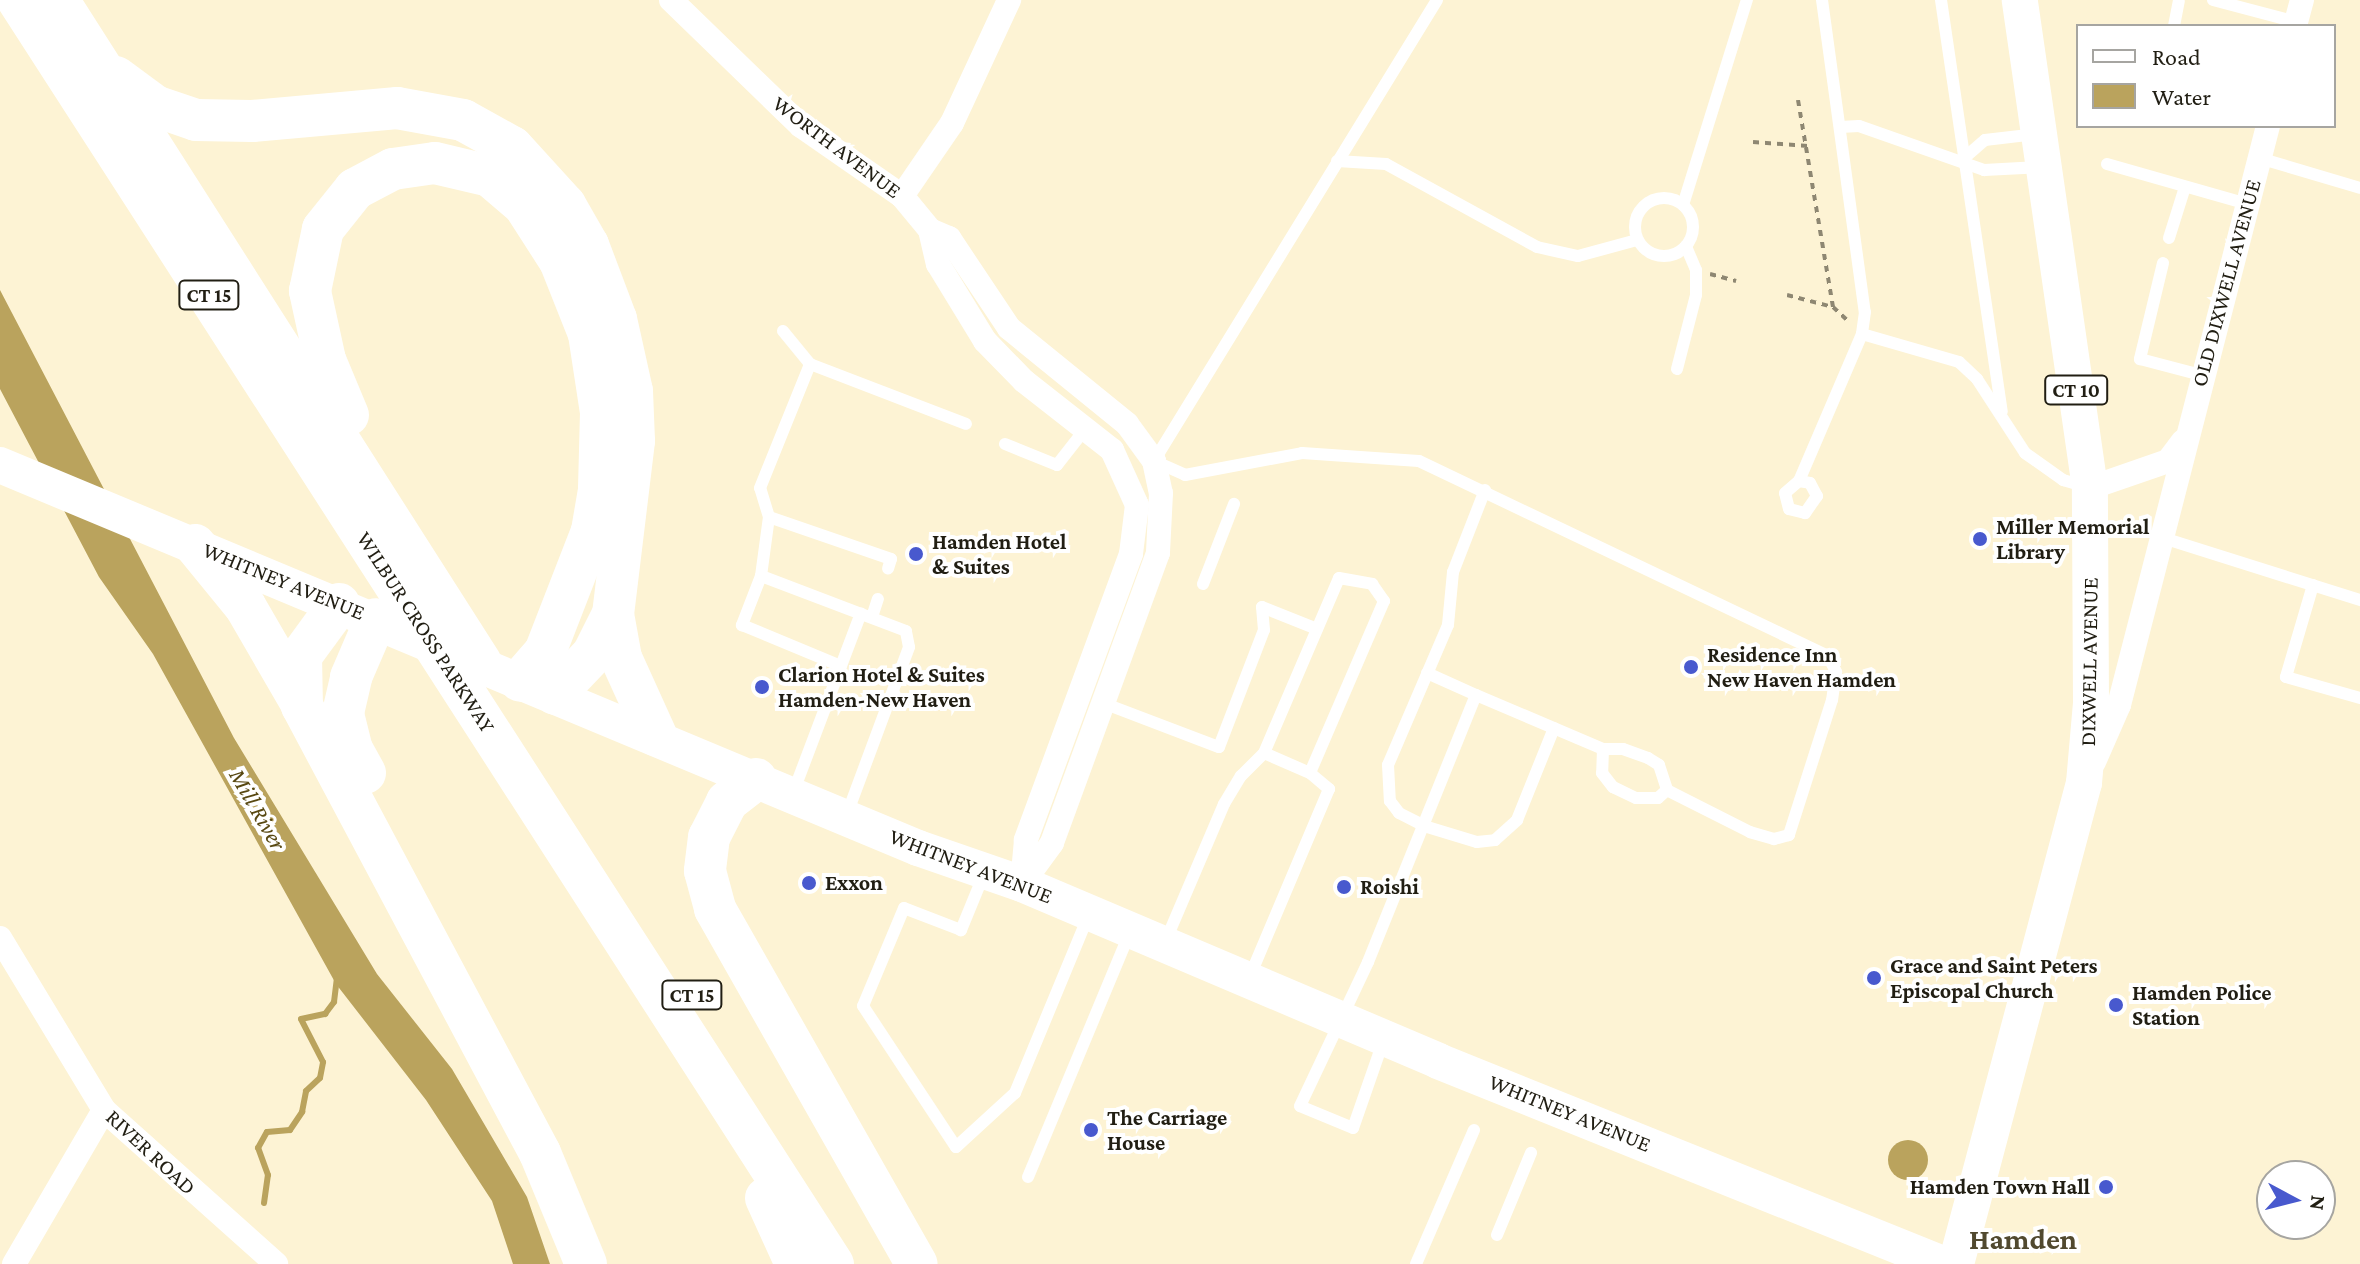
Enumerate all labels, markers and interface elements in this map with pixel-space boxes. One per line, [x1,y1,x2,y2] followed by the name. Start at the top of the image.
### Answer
[2076,24,2336,128] legend
[2152,43,2201,70] text: Road
[2152,83,2211,110] text: Water
[768,90,906,204] street label: WORTH AVENUE
[2186,177,2266,389] street label: OLD DIXWELL AVENUE
[177,279,241,311] road number: CT 15
[2044,374,2108,406] road number: CT 10
[1996,513,2149,564] place label: Miller Memorial Library
[351,527,501,737] street label: WILBUR CROSS PARKWAY
[932,528,1066,580] place label: Hamden Hotel & Suites
[1971,530,1989,548] marker: Miller Memorial Library
[199,536,369,626] street label: WHITNEY AVENUE
[907,545,925,563] marker: Hamden Hotel & Suites
[2074,577,2104,747] street label: DIXWELL AVENUE
[1707,641,1896,692] place label: Residence Inn New Haven Hamden
[1682,658,1700,676] marker: Residence Inn New Haven Hamden
[778,661,985,712] place label: Clarion Hotel & Suites Hamden-New Haven
[753,678,771,696] marker: Clarion Hotel & Suites Hamden-New Haven
[223,763,293,855] water label: Mill River
[886,823,1056,909] street label: WHITNEY AVENUE
[825,870,883,896] place label: Exxon
[800,874,818,892] marker: Exxon
[1360,874,1419,900] place label: Roishi
[1335,878,1353,896] marker: Roishi
[1890,952,2097,1004] place label: Grace and Saint Peters Episcopal Church
[1865,969,1883,987] marker: Grace and Saint Peters Episcopal Church
[660,979,724,1011] road number: CT 15
[2132,979,2272,1030] place label: Hamden Police Station
[2107,996,2125,1014] marker: Hamden Police Station
[1485,1068,1655,1158] street label: WHITNEY AVENUE
[101,1104,201,1200] street label: RIVER ROAD
[1107,1104,1227,1156] place label: The Carriage House
[1082,1121,1100,1139] marker: The Carriage House
[2256,1160,2336,1240] north arrow
[1910,1174,2090,1200] place label: Hamden Town Hall
[2097,1178,2115,1196] marker: Hamden Town Hall
[2305,1194,2332,1212] text: N
[1969,1221,2077,1257] district label: Hamden

